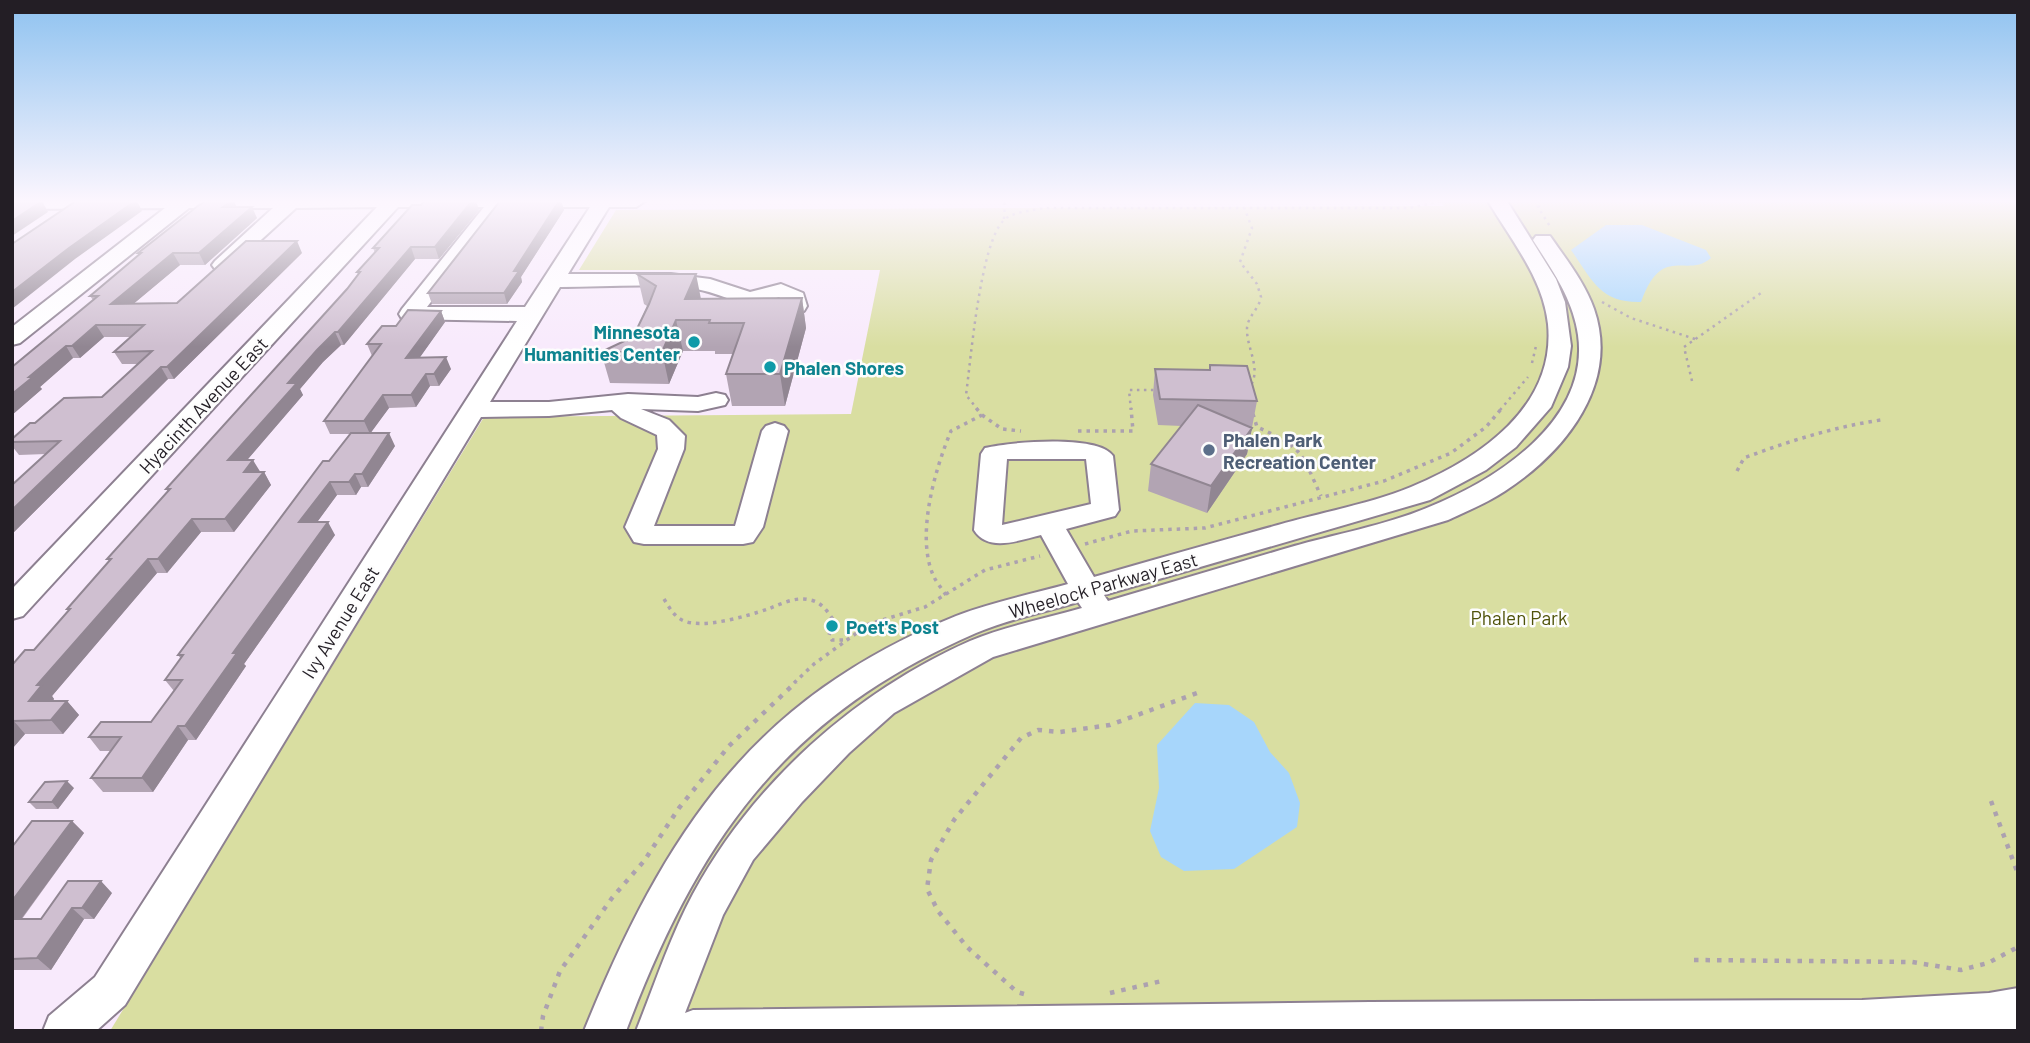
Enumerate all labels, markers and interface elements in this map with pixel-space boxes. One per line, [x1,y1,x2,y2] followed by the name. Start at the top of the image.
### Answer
[524,320,681,365] place label: Minnesota Humanities Center
[134,332,272,478] street label: Hyacinth Avenue East
[686,334,702,350] marker: Minnesota Humanities Center
[784,356,904,379] place label: Phalen Shores
[762,359,778,375] marker: Phalen Shores
[1223,428,1377,473] place label: Phalen Park Recreation Center
[1201,442,1217,458] marker: Phalen Park Recreation Center
[1006,547,1200,623] street label: Wheelock Parkway East
[296,562,384,682] street label: Ivy Avenue East
[1470,606,1568,629] park label: Phalen Park
[846,615,939,638] place label: Poet's Post
[824,618,840,634] marker: Poet's Post

